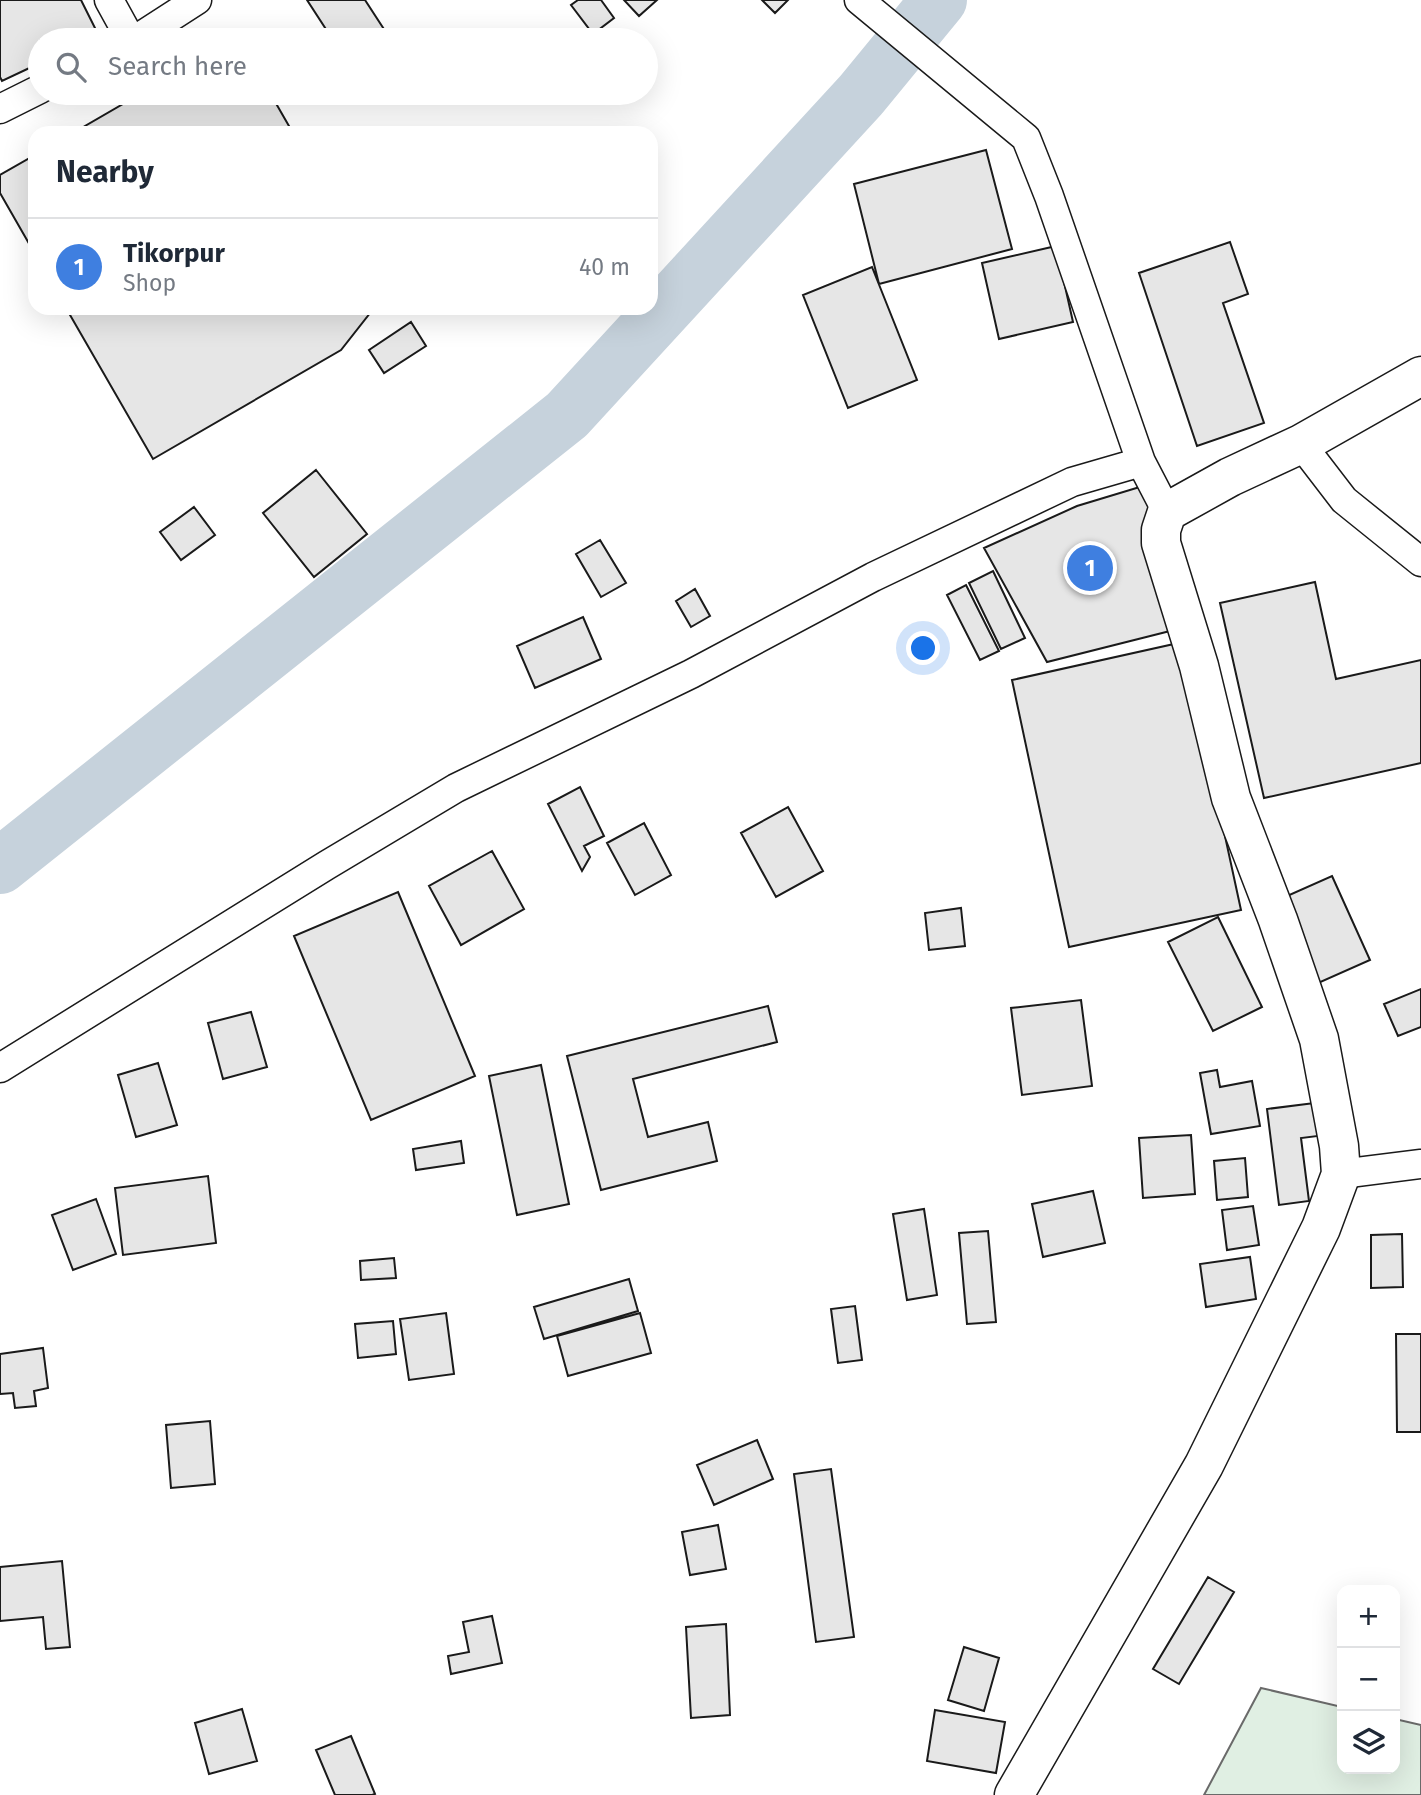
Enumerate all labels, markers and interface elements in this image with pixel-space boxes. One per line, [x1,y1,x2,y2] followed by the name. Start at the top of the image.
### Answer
[28,28,658,105] search box
[52,48,90,86] icon: search
[108,51,247,82] text: Search here
[56,154,154,190] text: Nearby
[123,238,225,269] text: Tikorpur
[74,253,84,281] text: 1
[579,253,630,281] text: 40 m
[123,269,176,297] text: Shop
[1067,542,1113,594] pin: 1
[906,631,940,665] your location
[1337,1585,1400,1774] map controls
[1337,1585,1400,1648] button: +
[1337,1648,1400,1711] button: −
[1337,1711,1400,1774] button: layers

